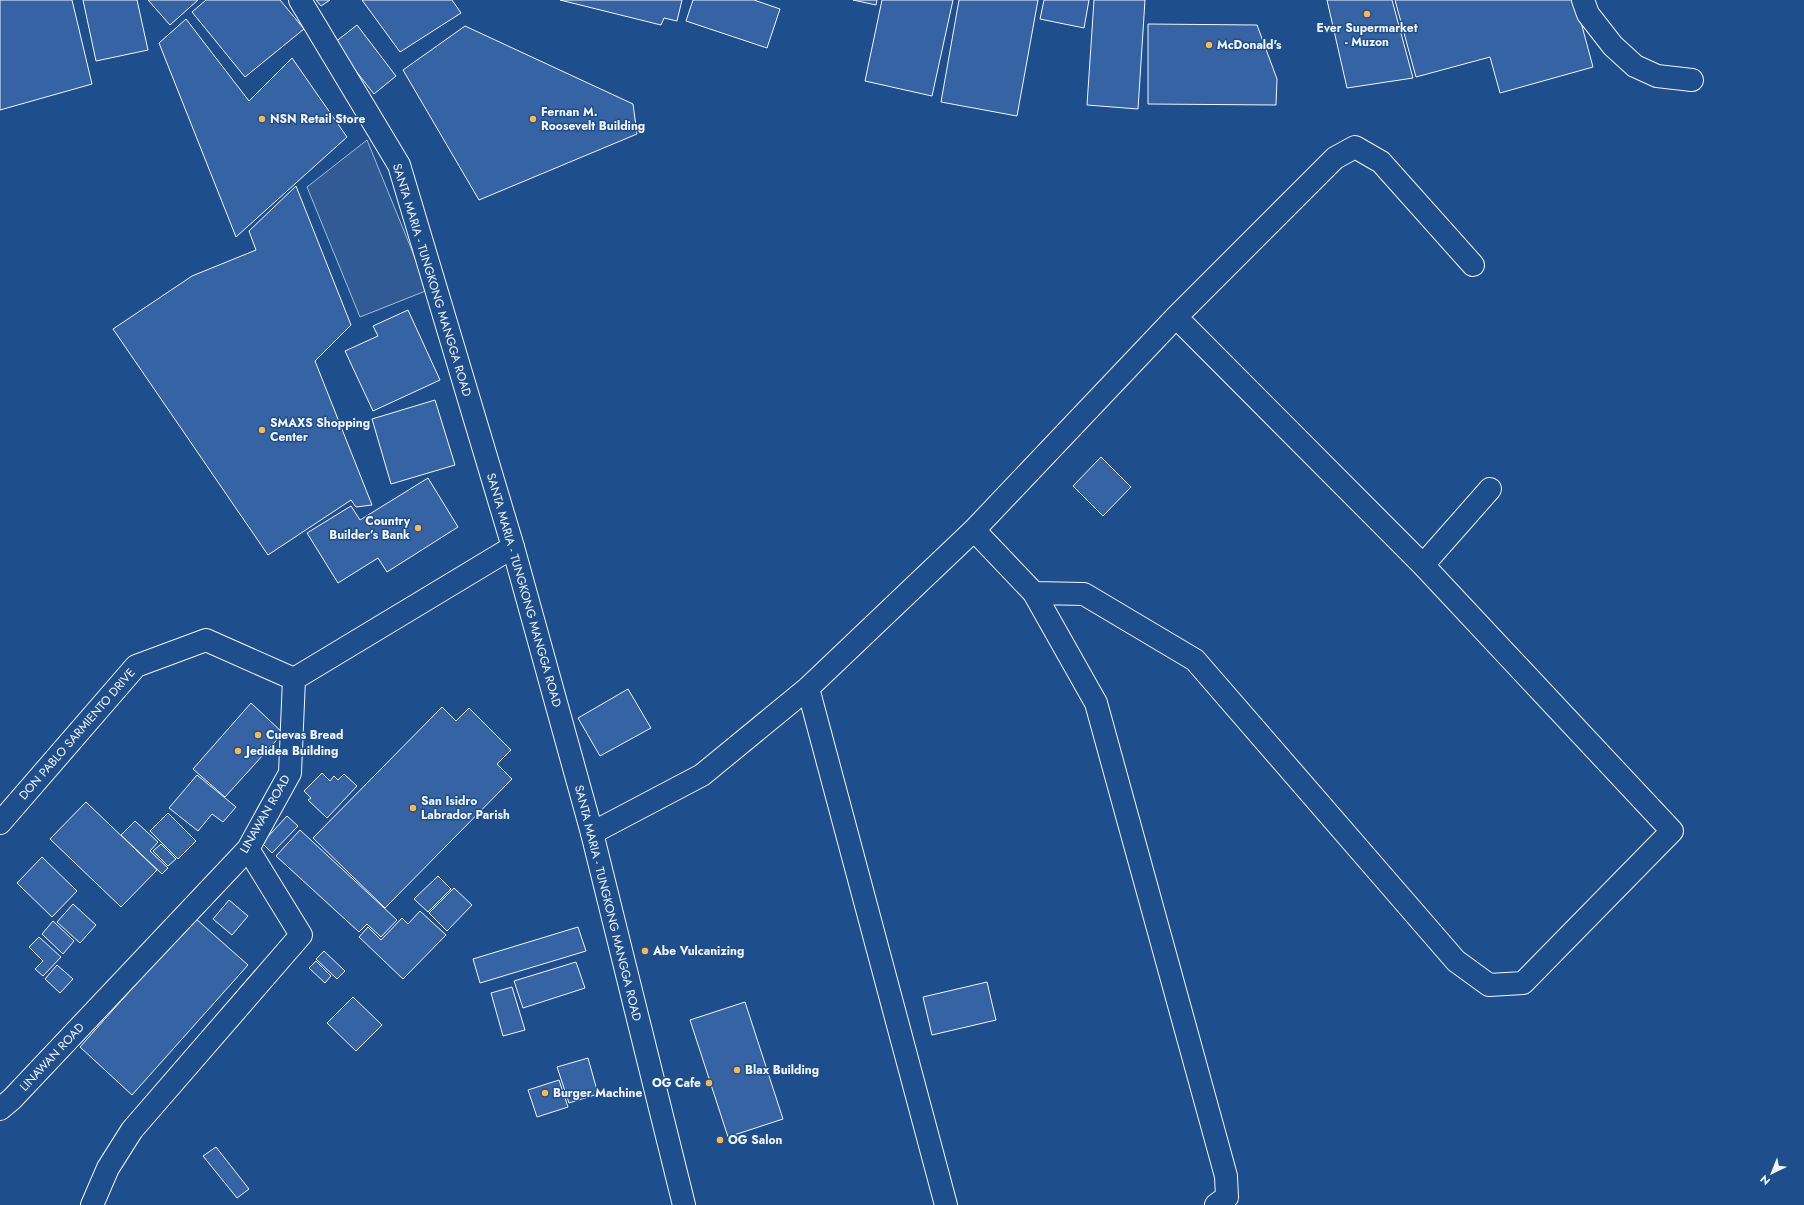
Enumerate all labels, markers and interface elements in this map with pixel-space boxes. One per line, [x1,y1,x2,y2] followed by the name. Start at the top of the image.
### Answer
[1362,9,1372,19] marker: Ever Supermarket - Muzon
[1316,19,1418,51] place label: Ever Supermarket - Muzon
[1217,36,1282,54] place label: McDonald's
[1204,40,1214,50] marker: McDonald's
[541,103,645,135] place label: Fernan M. Roosevelt Building
[270,110,365,128] place label: NSN Retail Store
[257,114,267,124] marker: NSN Retail Store
[528,114,538,124] marker: Fernan M. Roosevelt Building
[388,161,476,399] street label: SANTA MARIA - TUNGKONG MANGGA ROAD
[270,414,370,446] place label: SMAXS Shopping Center
[257,425,267,435] marker: SMAXS Shopping Center
[482,471,566,709] street label: SANTA MARIA - TUNGKONG MANGGA ROAD
[329,512,411,544] place label: Country Builder’s Bank
[413,523,423,533] marker: Country Builder’s Bank
[15,664,139,804] street label: DON PABLO SARMIENTO DRIVE
[266,726,343,744] place label: Cuevas Bread
[253,730,263,740] marker: Cuevas Bread
[244,742,338,760] place label: Jedidea Building
[233,746,243,756] marker: Jedidea Building
[235,771,295,857] street label: LINAWAN ROAD
[570,783,646,1023] street label: SANTA MARIA - TUNGKONG MANGGA ROAD
[421,792,510,824] place label: San Isidro Labrador Parish
[408,803,418,813] marker: San Isidro Labrador Parish
[652,942,744,960] place label: Abe Vulcanizing
[640,946,650,956] marker: Abe Vulcanizing
[15,1019,89,1095] street label: LINAWAN ROAD
[745,1061,819,1079] place label: Blax Building
[732,1065,742,1075] marker: Blax Building
[652,1074,701,1092] place label: OG Cafe
[704,1078,714,1088] marker: OG Cafe
[553,1084,642,1102] place label: Burger Machine
[540,1088,550,1098] marker: Burger Machine
[728,1131,783,1149] place label: OG Salon
[715,1135,725,1145] marker: OG Salon
[1752,1153,1792,1193] north arrow
[1757,1171,1774,1189] text: N

